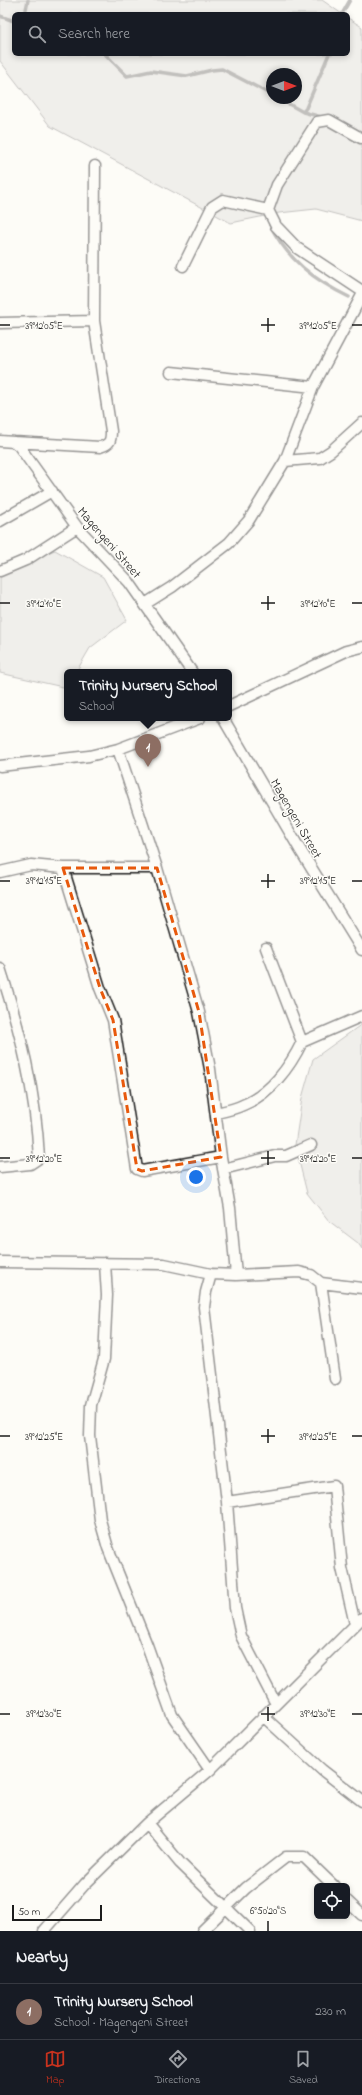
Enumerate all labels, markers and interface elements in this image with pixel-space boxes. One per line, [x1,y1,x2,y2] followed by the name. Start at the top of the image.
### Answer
[12,12,350,56] search box
[26,23,48,45] icon: search
[58,23,130,45] text: Search here
[266,68,302,104] north arrow
[25,319,63,334] text: 39°12'05"E
[299,319,337,334] text: 39°12'05"E
[72,503,146,584] street label: Magengeni Street
[27,597,61,612] text: 39°12'10"E
[301,597,335,612] text: 39°12'10"E
[64,669,232,721] popup
[79,675,217,697] text: Trinity Nursery School
[79,697,114,716] text: School
[135,734,161,767] pin: 1
[264,775,327,863] street label: Magengeni Street
[26,874,62,889] text: 39°12'15"E
[300,874,336,889] text: 39°12'15"E
[26,1152,62,1167] text: 39°12'20"E
[300,1152,336,1167] text: 39°12'20"E
[186,1167,206,1187] your location
[25,1430,63,1445] text: 39°12'25"E
[299,1430,337,1445] text: 39°12'25"E
[26,1707,62,1722] text: 39°12'30"E
[300,1707,336,1722] text: 39°12'30"E
[314,1883,350,1919] map controls
[314,1883,350,1919] button: locate
[12,1903,102,1922] scale bar
[18,1904,40,1920] text: 50 m
[250,1904,287,1919] text: 6°50'20"S
[16,1945,68,1970] text: Nearby
[54,1991,193,2013] text: Trinity Nursery School
[27,2002,31,2021] text: 1
[315,2002,346,2021] text: 230 m
[54,2013,188,2032] text: School · Magengeni Street
[44,2048,66,2088] tab: Map
[155,2048,201,2088] tab: Directions
[289,2048,318,2088] tab: Saved

